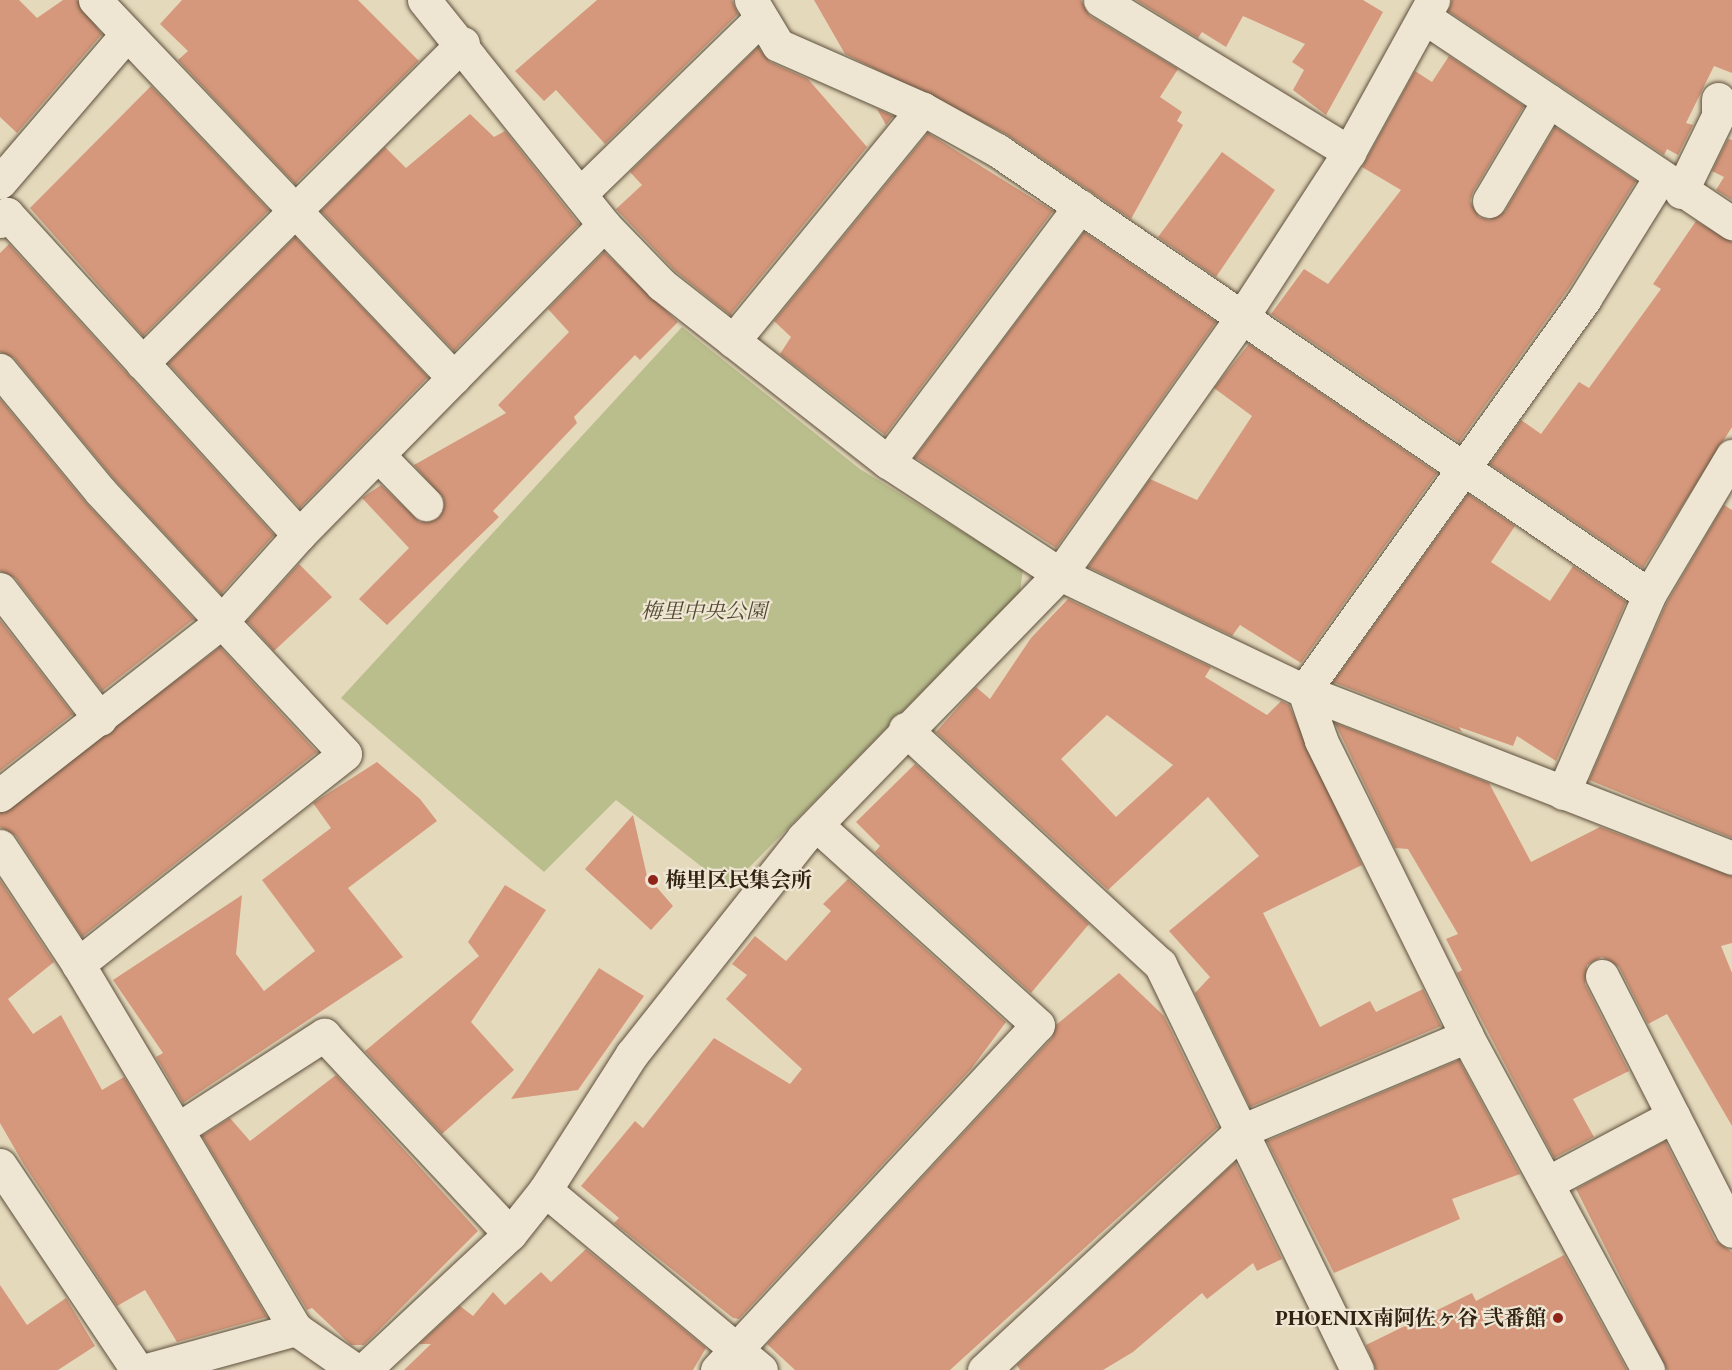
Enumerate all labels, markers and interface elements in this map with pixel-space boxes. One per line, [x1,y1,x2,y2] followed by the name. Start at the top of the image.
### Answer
[641,598,767,624] park label: 梅里中央公園
[665,867,812,893] place label: 梅里区民集会所
[646,873,660,887] marker: 梅里区民集会所
[1275,1305,1546,1331] place label: PHOENIX南阿佐ヶ谷 弐番館
[1551,1311,1565,1325] marker: PHOENIX南阿佐ヶ谷 弐番館

